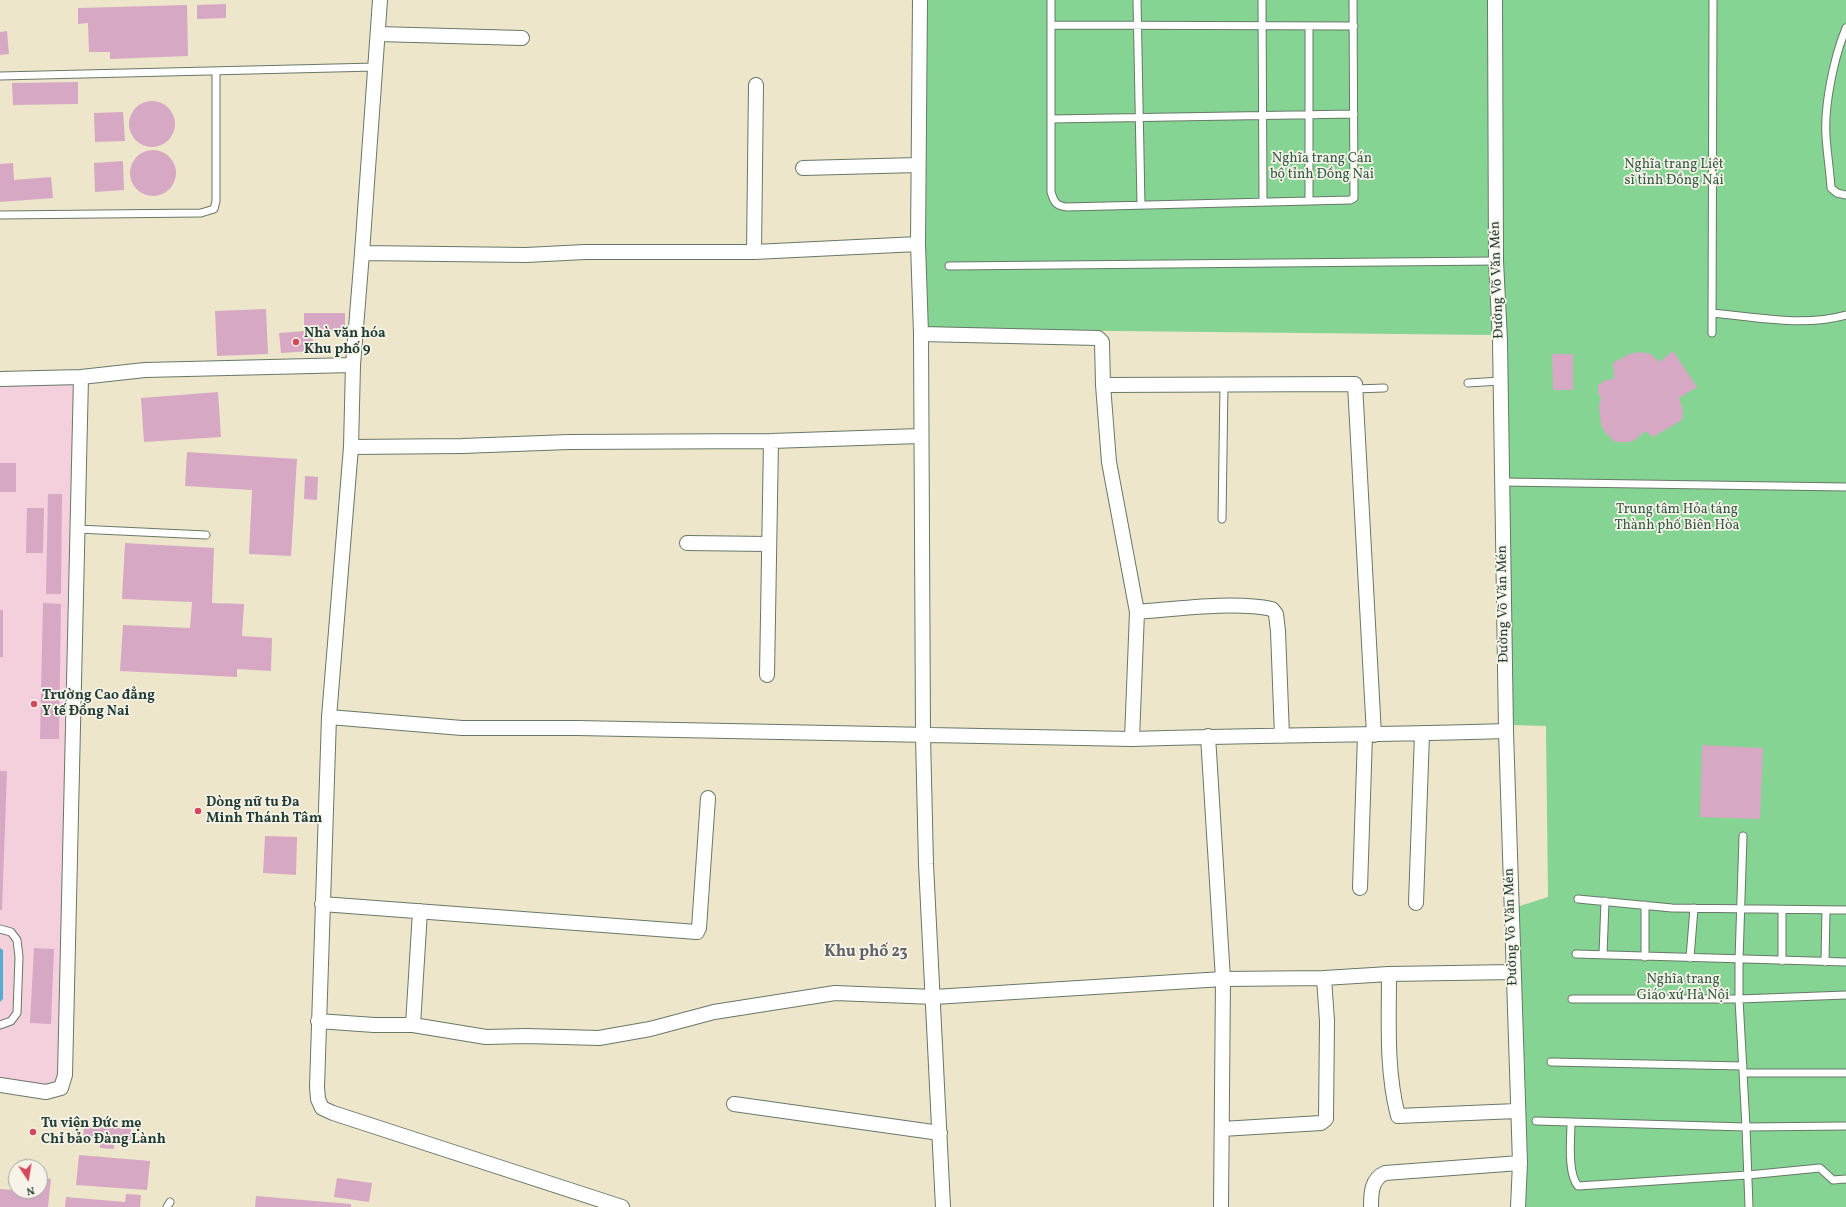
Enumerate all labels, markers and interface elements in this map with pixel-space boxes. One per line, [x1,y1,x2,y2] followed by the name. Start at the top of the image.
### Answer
[1270,151,1374,184] park label: Nghĩa trang Cán bộ tỉnh Đồng Nai
[1624,157,1724,190] park label: Nghĩa trang Liệt sĩ tỉnh Đồng Nai
[1488,221,1508,339] street label: Đường Võ Văn Mén
[304,326,386,358] place label: Nhà văn hóa Khu phố 9
[291,337,301,347] marker: Nhà văn hóa Khu phố 9
[1615,502,1739,534] park label: Trung tâm Hỏa táng Thành phố Biên Hòa
[1495,545,1513,663] street label: Đường Võ Văn Mén
[42,688,155,720] place label: Trường Cao đẳng Y tế Đồng Nai
[29,699,39,709] marker: Trường Cao đẳng Y tế Đồng Nai
[206,795,322,828] place label: Dòng nữ tu Đa Minh Thánh Tâm
[193,806,203,816] marker: Dòng nữ tu Đa Minh Thánh Tâm
[1502,868,1522,986] street label: Đường Võ Văn Mén
[824,943,908,963] district label: Khu phố 23
[1637,972,1729,1004] park label: Nghĩa trang Giáo xứ Hà Nội
[41,1116,166,1148] place label: Tu viện Đức mẹ Chỉ bảo Đàng Lành
[28,1127,38,1137] marker: Tu viện Đức mẹ Chỉ bảo Đàng Lành
[8,1159,48,1199] north arrow
[25,1182,36,1198] text: N

